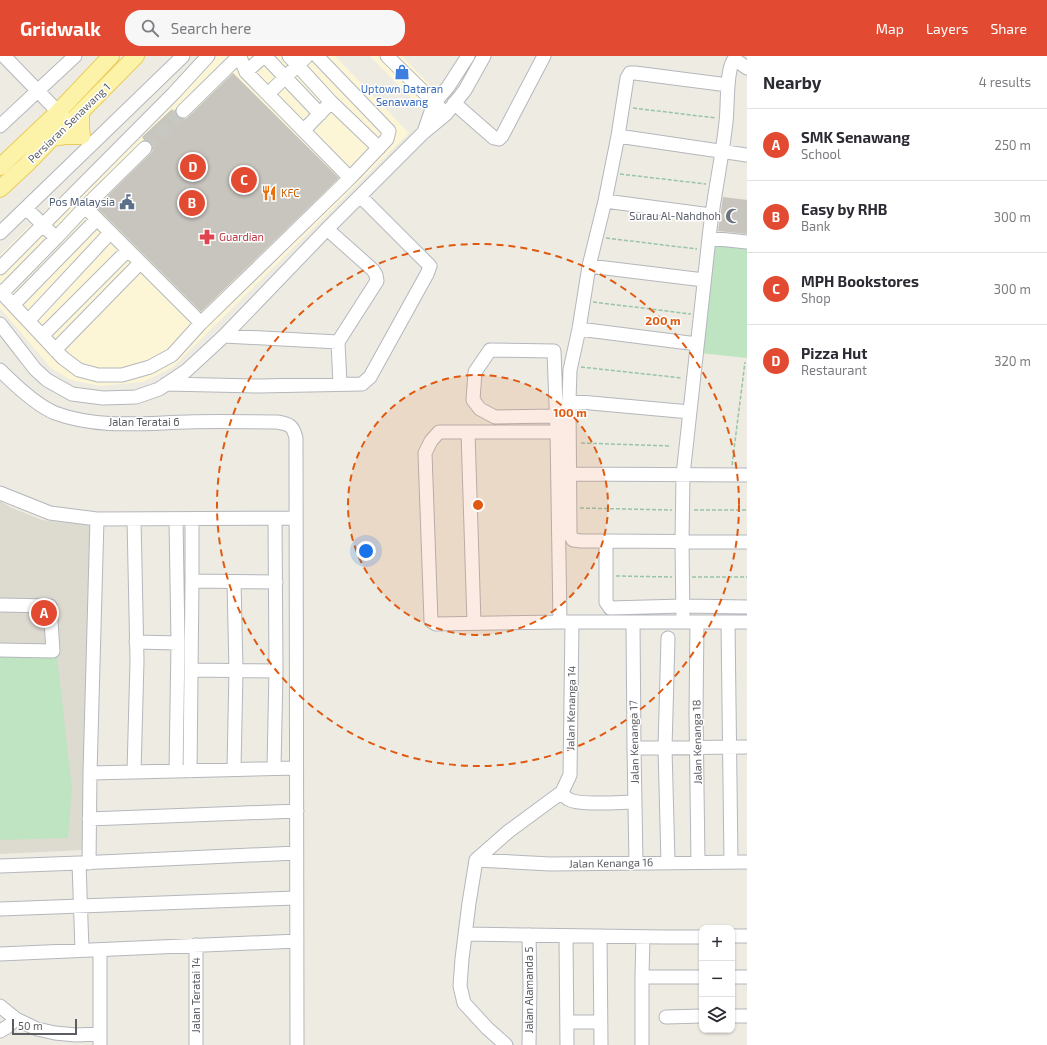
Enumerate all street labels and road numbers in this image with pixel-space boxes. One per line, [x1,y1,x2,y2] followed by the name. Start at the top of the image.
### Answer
[25,80,112,165] street label: Persiaran Senawang 1
[109,415,179,428] street label: Jalan Teratai 6
[563,665,578,750] street label: Jalan Kenanga 14
[626,700,641,784] street label: Jalan Kenanga 17
[689,700,704,784] street label: Jalan Kenanga 18
[569,855,653,870] street label: Jalan Kenanga 16
[522,947,535,1033] street label: Jalan Alamanda 5
[189,957,202,1033] street label: Jalan Teratai 14

